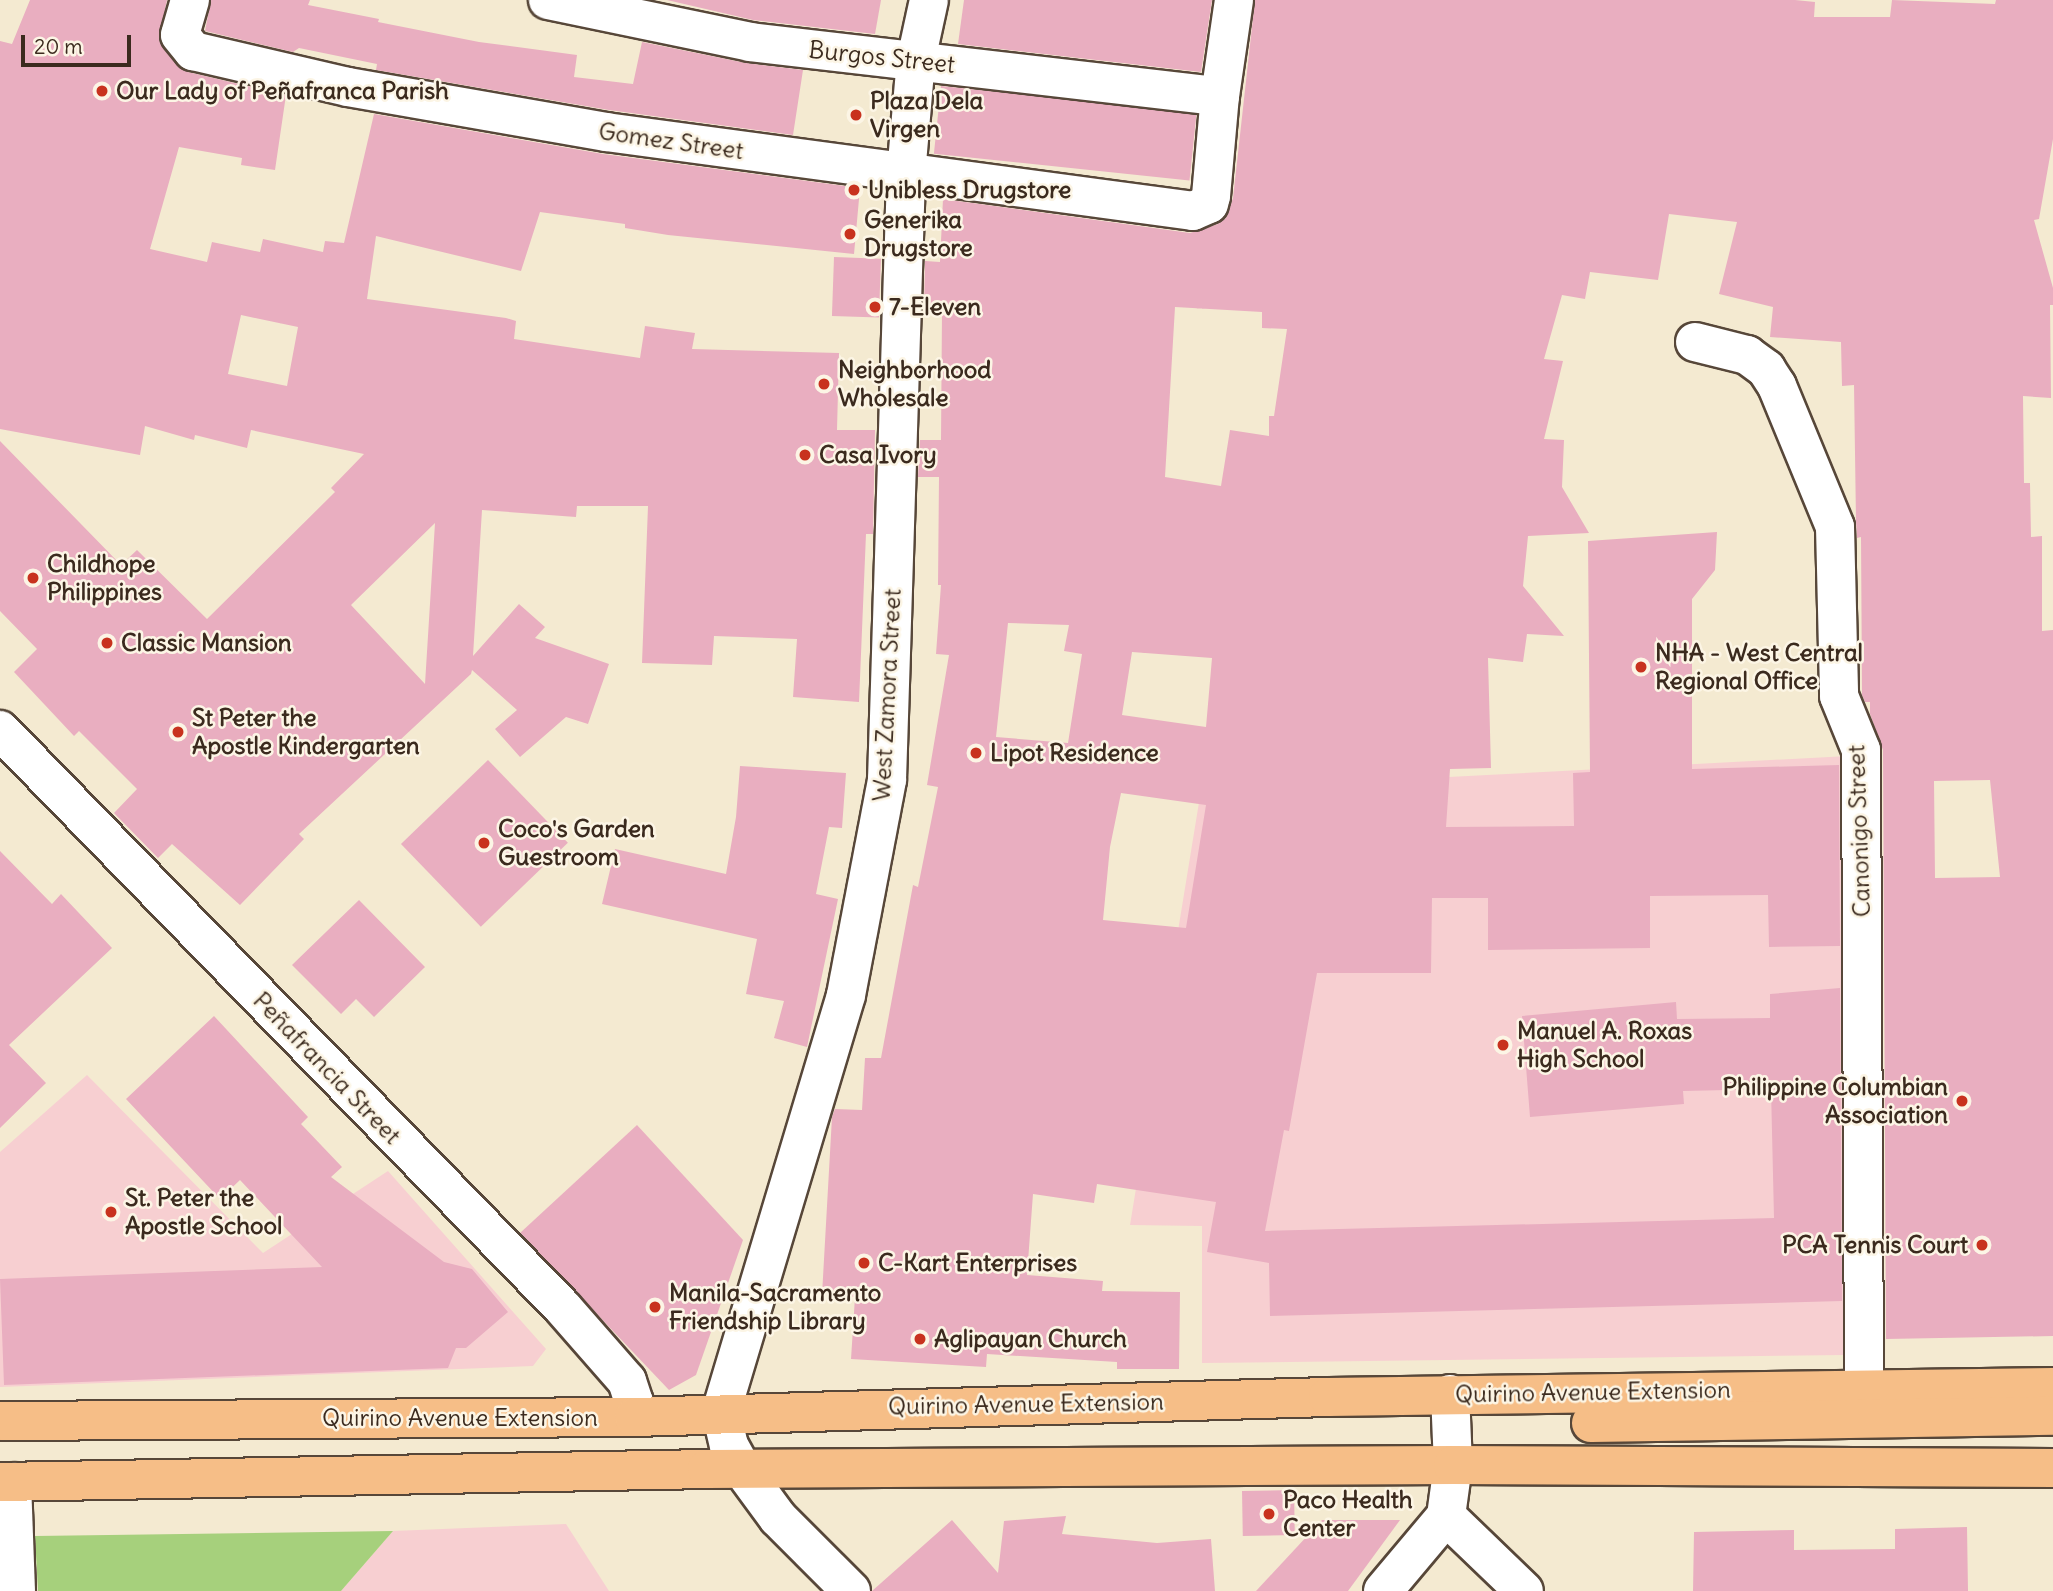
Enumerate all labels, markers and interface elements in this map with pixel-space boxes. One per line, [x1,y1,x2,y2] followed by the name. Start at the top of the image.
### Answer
[24,21,135,65] scale bar
[34,33,83,60] text: 20 m
[807,35,957,79] street label: Burgos Street
[116,77,449,105] place label: Our Lady of Peñafranca Parish
[94,83,110,99] marker: Our Lady of Peñafranca Parish
[870,87,983,143] place label: Plaza Dela Virgen
[848,107,864,123] marker: Plaza Dela Virgen
[597,117,745,165] street label: Gomez Street
[868,176,1071,204] place label: Unibless Drugstore
[846,182,862,198] marker: Unibless Drugstore
[864,206,973,262] place label: Generika Drugstore
[842,226,858,242] marker: Generika Drugstore
[889,293,981,321] place label: 7-Eleven
[867,299,883,315] marker: 7-Eleven
[838,356,991,412] place label: Neighborhood Wholesale
[816,376,832,392] marker: Neighborhood Wholesale
[819,441,937,469] place label: Casa Ivory
[797,447,813,463] marker: Casa Ivory
[47,550,162,606] place label: Childhope Philippines
[25,570,41,586] marker: Childhope Philippines
[867,588,907,802] street label: West Zamora Street
[121,629,292,657] place label: Classic Mansion
[99,635,115,651] marker: Classic Mansion
[1655,639,1863,695] place label: NHA - West Central Regional Office
[1633,659,1649,675] marker: NHA - West Central Regional Office
[192,704,420,760] place label: St Peter the Apostle Kindergarten
[170,724,186,740] marker: St Peter the Apostle Kindergarten
[990,739,1159,767] place label: Lipot Residence
[1842,744,1876,918] street label: Canonigo Street
[968,745,984,761] marker: Lipot Residence
[498,815,655,871] place label: Coco's Garden Guestroom
[476,835,492,851] marker: Coco's Garden Guestroom
[247,986,407,1150] street label: Peñafrancia Street
[1517,1017,1692,1073] place label: Manuel A. Roxas High School
[1495,1037,1511,1053] marker: Manuel A. Roxas High School
[1723,1073,1948,1129] place label: Philippine Columbian Association
[1954,1093,1970,1109] marker: Philippine Columbian Association
[125,1184,282,1240] place label: St. Peter the Apostle School
[103,1204,119,1220] marker: St. Peter the Apostle School
[1782,1231,1968,1259] place label: PCA Tennis Court
[1974,1237,1990,1253] marker: PCA Tennis Court
[878,1249,1077,1277] place label: C-Kart Enterprises
[856,1255,872,1271] marker: C-Kart Enterprises
[669,1279,881,1335] place label: Manila-Sacramento Friendship Library
[647,1299,663,1315] marker: Manila-Sacramento Friendship Library
[934,1325,1127,1353] place label: Aglipayan Church
[912,1331,928,1347] marker: Aglipayan Church
[1455,1375,1731,1409] street label: Quirino Avenue Extension
[888,1387,1164,1421] street label: Quirino Avenue Extension
[322,1404,598,1432] street label: Quirino Avenue Extension
[1283,1486,1413,1542] place label: Paco Health Center
[1261,1506,1277,1522] marker: Paco Health Center

